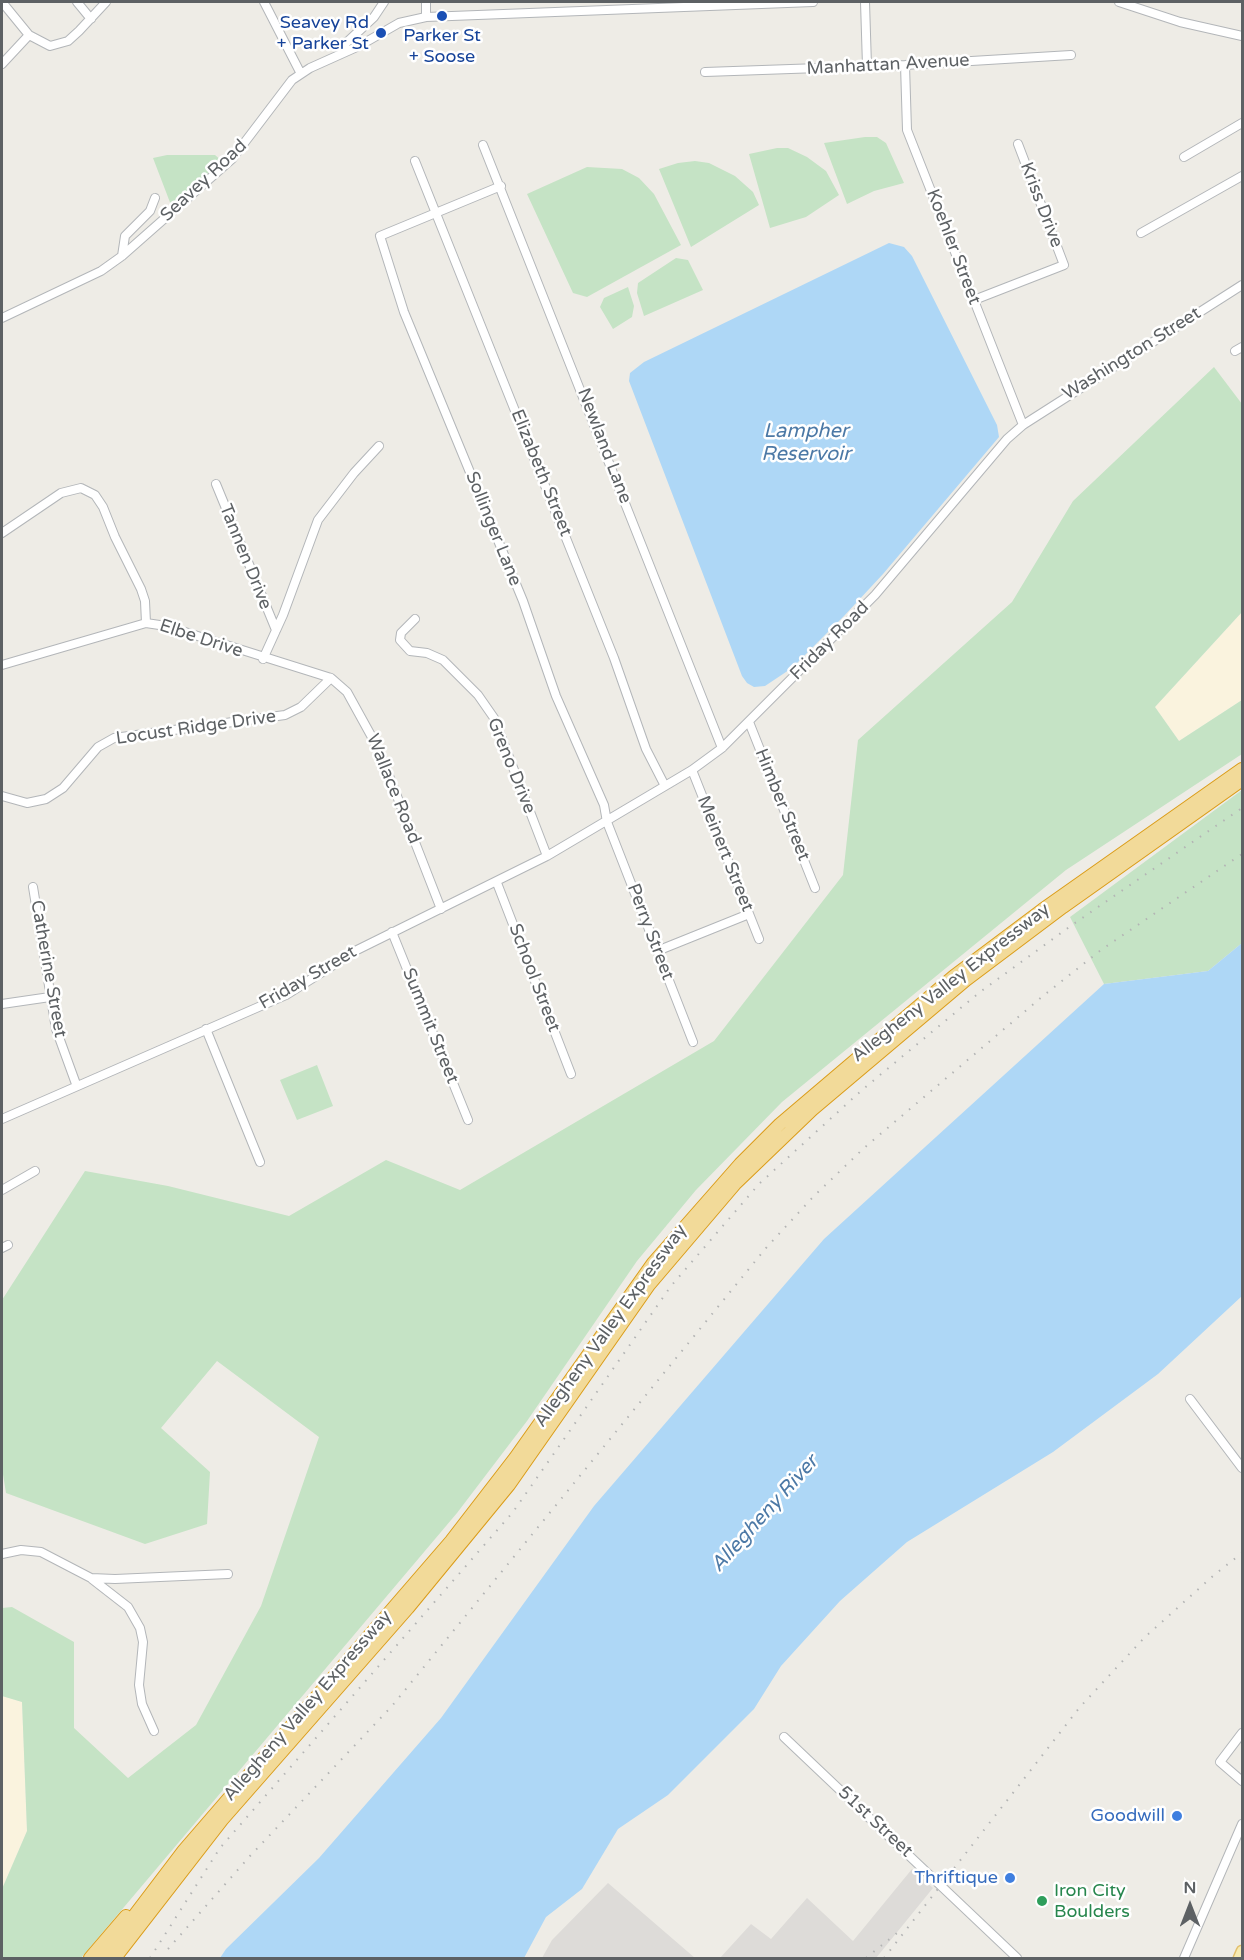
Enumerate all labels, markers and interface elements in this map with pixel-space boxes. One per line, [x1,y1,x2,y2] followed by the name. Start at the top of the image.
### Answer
[435,9,449,23] marker: Parker St + Soose
[277,12,369,54] place label: Seavey Rd + Parker St
[403,25,481,68] place label: Parker St + Soose
[374,26,388,40] marker: Seavey Rd + Parker St
[806,50,970,80] street label: Manhattan Avenue
[156,135,252,227] street label: Seavey Road
[1015,159,1067,251] street label: Kriss Drive
[921,186,985,308] street label: Koehler Street
[1059,303,1205,405] street label: Washington Street
[572,385,636,507] street label: Newland Lane
[506,406,576,540] street label: Elizabeth Street
[761,420,851,467] water label: Lampher Reservoir
[460,469,526,589] street label: Sollinger Lane
[214,501,276,613] street label: Tannen Drive
[786,597,874,685] street label: Friday Road
[157,615,245,663] street label: Elbe Drive
[115,706,277,750] street label: Locust Ridge Drive
[482,715,540,817] street label: Greno Drive
[361,731,425,847] street label: Wallace Road
[750,746,814,864] street label: Himber Street
[692,793,758,915] street label: Meinert Street
[622,881,678,983] street label: Perry Street
[25,899,71,1039] street label: Catherine Street
[848,899,1054,1067] street label: Allegheny Valley Expressway
[503,921,565,1035] street label: School Street
[255,941,361,1015] street label: Friday Street
[397,965,463,1087] street label: Summit Street
[530,1220,692,1432] street label: Allegheny Valley Expressway
[706,1451,824,1577] water label: Allegheny River
[219,1606,397,1806] street label: Allegheny Valley Expressway
[833,1782,917,1862] street label: 51st Street
[1090,1805,1165,1827] place label: Goodwill
[1170,1809,1184,1823] marker: Goodwill
[914,1867,998,1889] place label: Thriftique
[1003,1871,1017,1885] marker: Thriftique
[1160,1876,1220,1936] north arrow
[1184,1878,1196,1898] text: N
[1054,1880,1130,1922] place label: Iron City Boulders
[1035,1894,1049,1908] marker: Iron City Boulders

